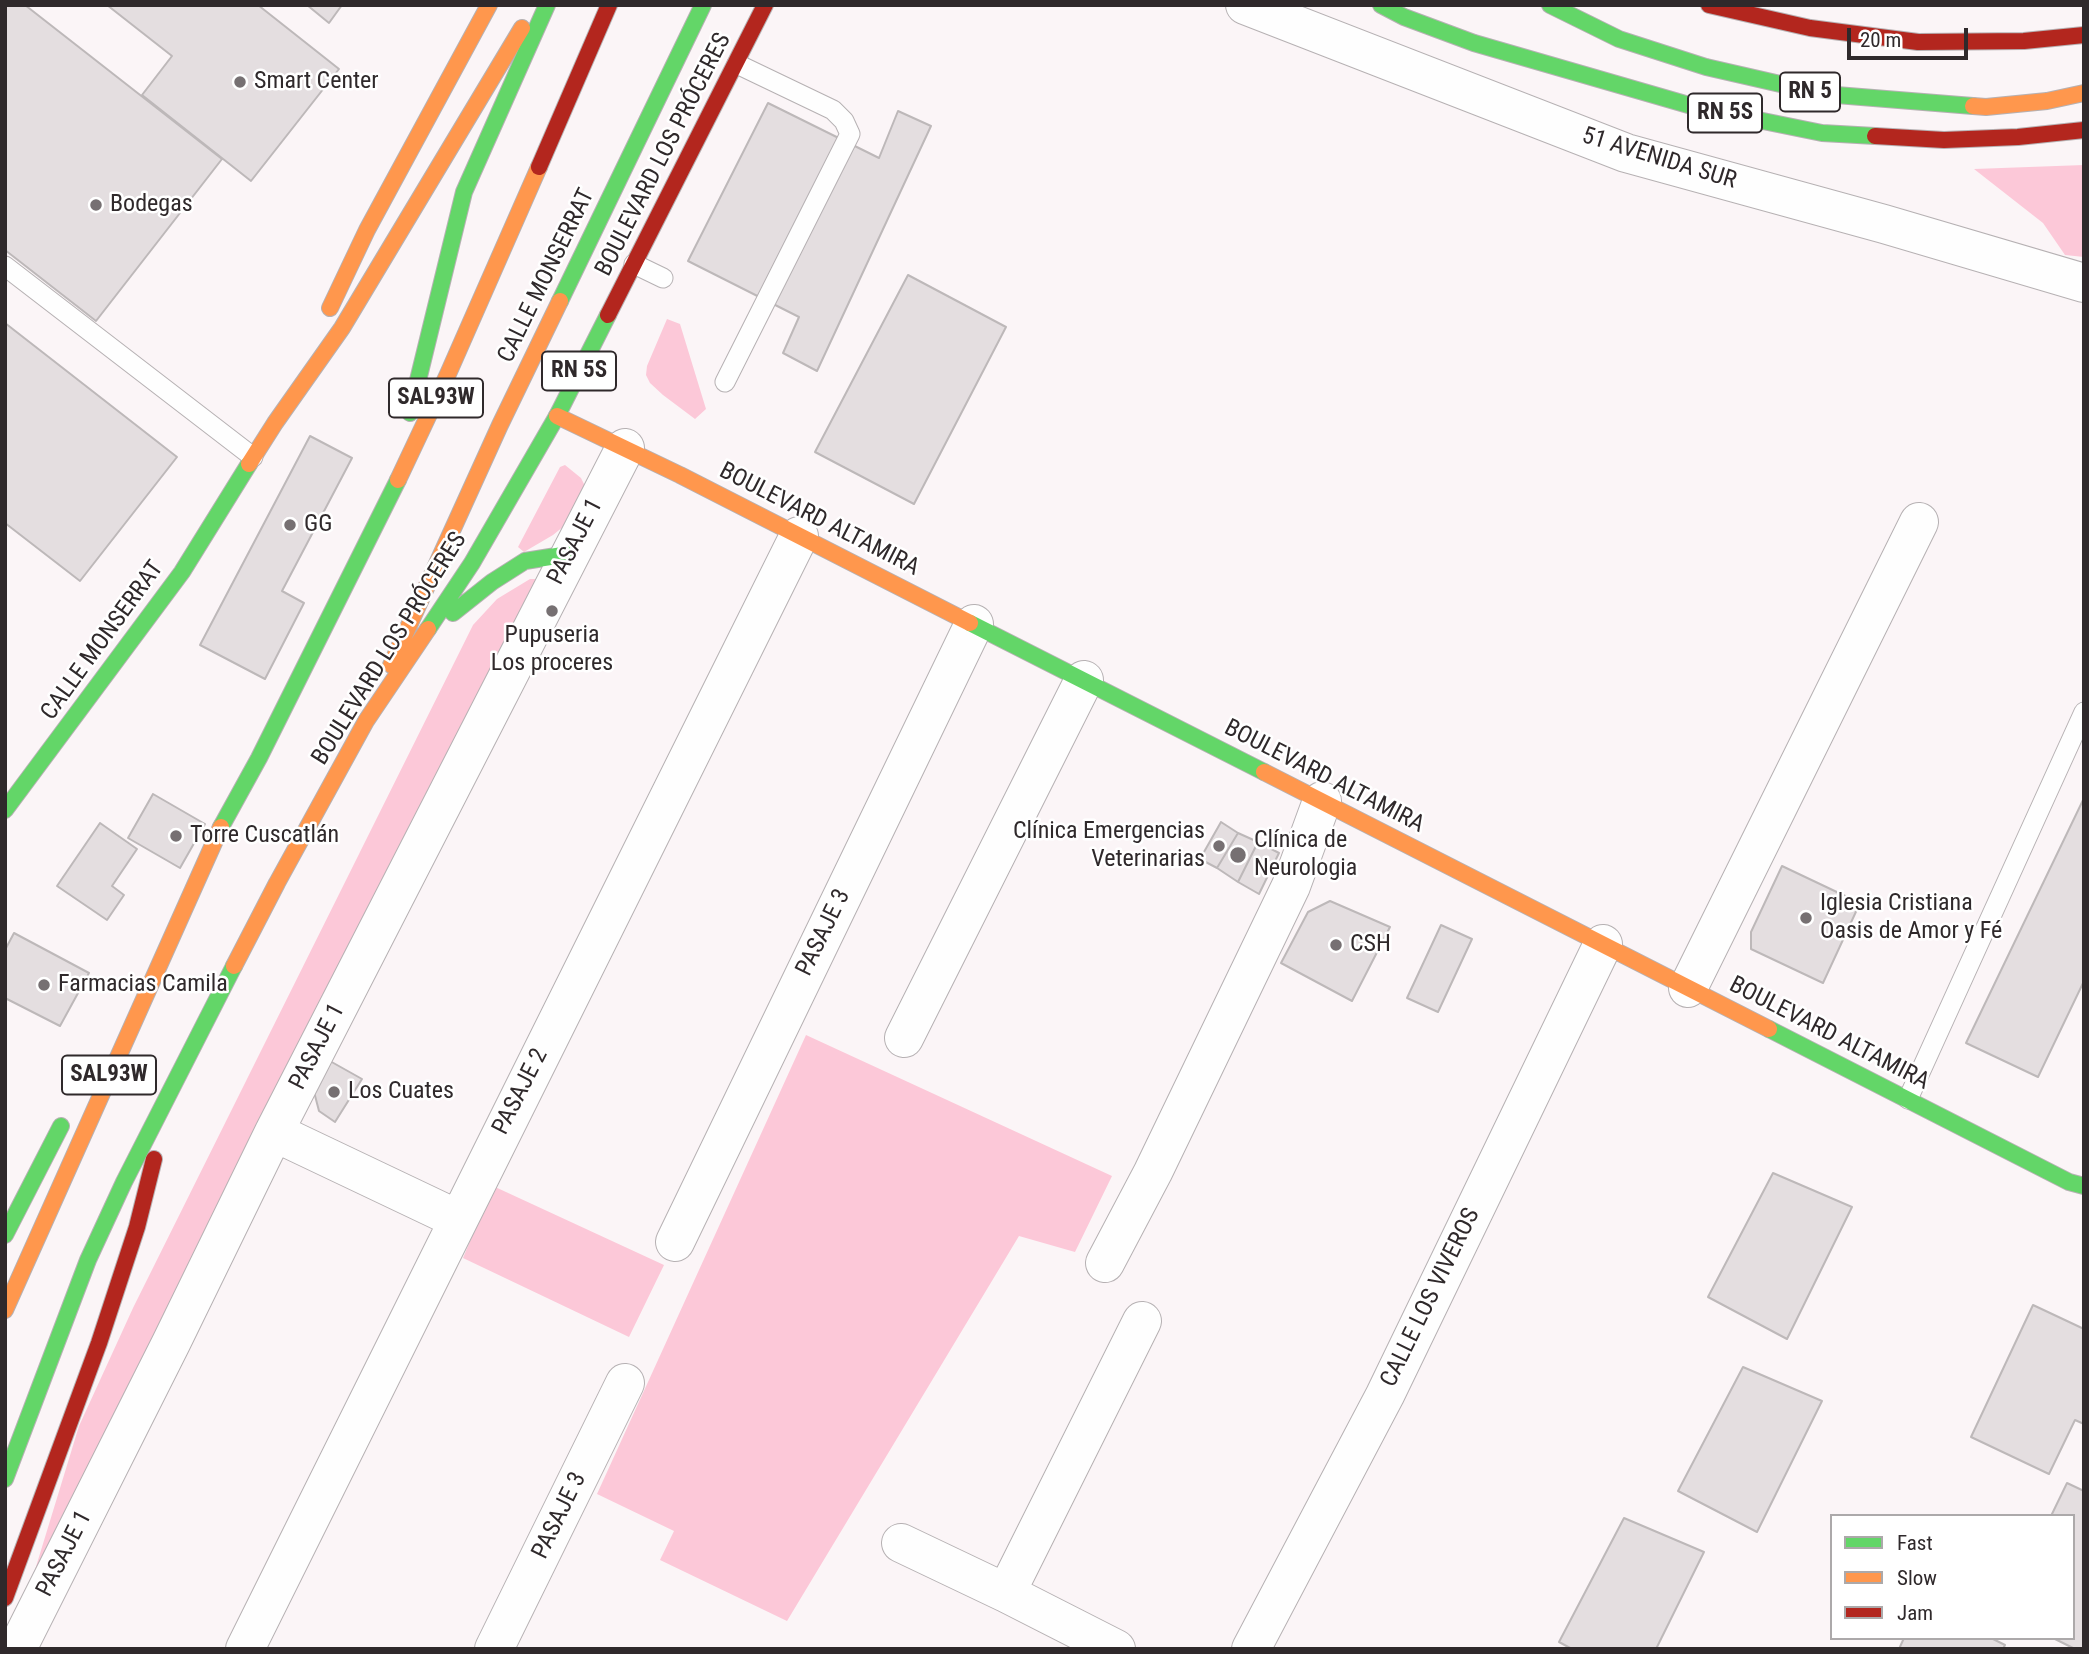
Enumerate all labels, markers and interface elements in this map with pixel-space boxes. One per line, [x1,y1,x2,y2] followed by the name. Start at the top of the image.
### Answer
[1851,14,1972,58] scale bar
[1860,28,1901,52] text: 20 m
[590,29,738,281] street label: BOULEVARD LOS PRÓCERES
[254,68,379,96] place label: Smart Center
[1780,72,1840,111] road number: RN 5
[232,74,248,90] marker: Smart Center
[1688,94,1762,132] road number: RN 5S
[1578,122,1740,196] street label: 51 AVENIDA SUR
[492,184,602,368] street label: CALLE MONSERRAT
[110,191,193,219] place label: Bodegas
[88,197,104,213] marker: Bodegas
[542,352,616,390] road number: RN 5S
[389,378,483,418] road number: SAL93W
[714,457,924,583] street label: BOULEVARD ALTAMIRA
[542,494,610,590] street label: PASAJE 1
[304,511,332,539] place label: GG
[282,517,298,533] marker: GG
[307,527,473,771] street label: BOULEVARD LOS PRÓCERES
[36,556,170,726] street label: CALLE MONSERRAT
[544,603,560,619] marker: Pupuseria Los proceres
[491,622,613,678] place label: Pupuseria Los proceres
[1219,714,1429,840] street label: BOULEVARD ALTAMIRA
[1013,818,1205,874] place label: Clínica Emergencias Veterinarias
[190,822,339,850] place label: Torre Cuscatlán
[1254,827,1357,883] place label: Clínica de Neurologia
[168,828,184,844] marker: Torre Cuscatlán
[1211,838,1227,854] marker: Clínica Emergencias Veterinarias
[1228,845,1248,865] marker: Clínica de Neurologia
[791,885,857,981] street label: PASAJE 3
[1820,890,2002,946] place label: Iglesia Cristiana Oasis de Amor y Fé
[1798,910,1814,926] marker: Iglesia Cristiana Oasis de Amor y Fé
[1350,931,1391,959] place label: CSH
[1328,937,1344,953] marker: CSH
[58,971,228,999] place label: Farmacias Camila
[1724,971,1934,1097] street label: BOULEVARD ALTAMIRA
[36,977,52,993] marker: Farmacias Camila
[284,999,352,1095] street label: PASAJE 1
[487,1044,555,1140] street label: PASAJE 2
[62,1056,156,1094] road number: SAL93W
[348,1078,454,1106] place label: Los Cuates
[326,1084,342,1100] marker: Los Cuates
[1375,1204,1487,1392] street label: CALLE LOS VIVEROS
[527,1468,593,1564] street label: PASAJE 3
[31,1506,99,1602] street label: PASAJE 1
[1830,1514,2075,1640] legend
[1897,1531,1933,1555] text: Fast
[1897,1566,1937,1590] text: Slow
[1897,1601,1933,1625] text: Jam

